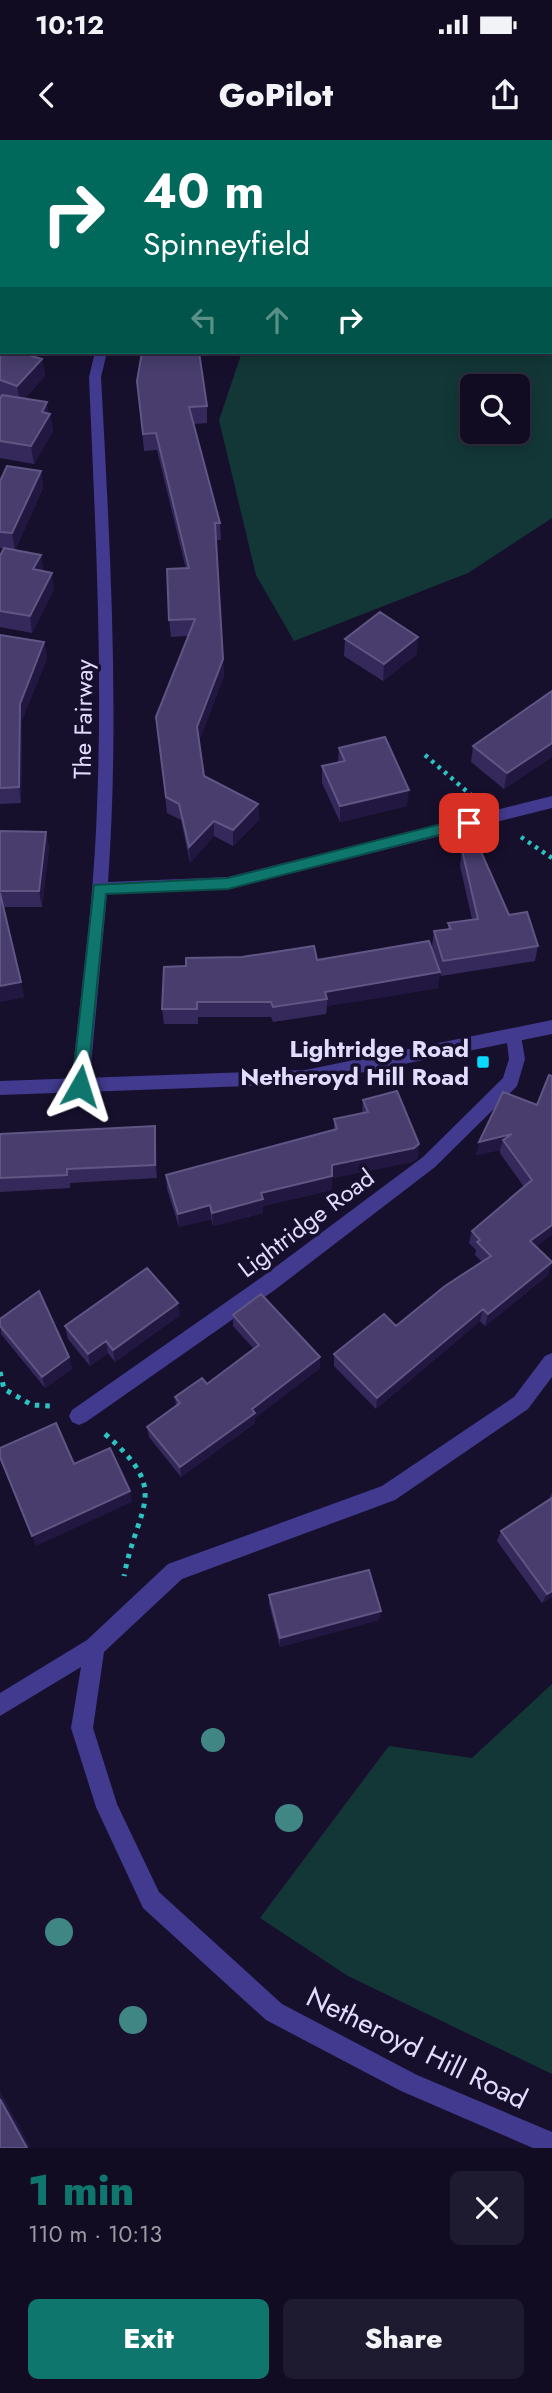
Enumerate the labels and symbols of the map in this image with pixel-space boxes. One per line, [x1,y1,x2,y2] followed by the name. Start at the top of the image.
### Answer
[64,658,102,779] street label: The Fairway
[439,793,499,853] pin
[240,1031,469,1094] place label: Lightridge Road Netheroyd Hill Road
[43,1049,117,1123] position arrow
[475,1054,491,1070] marker: Lightridge Road Netheroyd Hill Road
[231,1160,381,1286] street label: Lightridge Road
[299,1977,535,2119] street label: Netheroyd Hill Road

